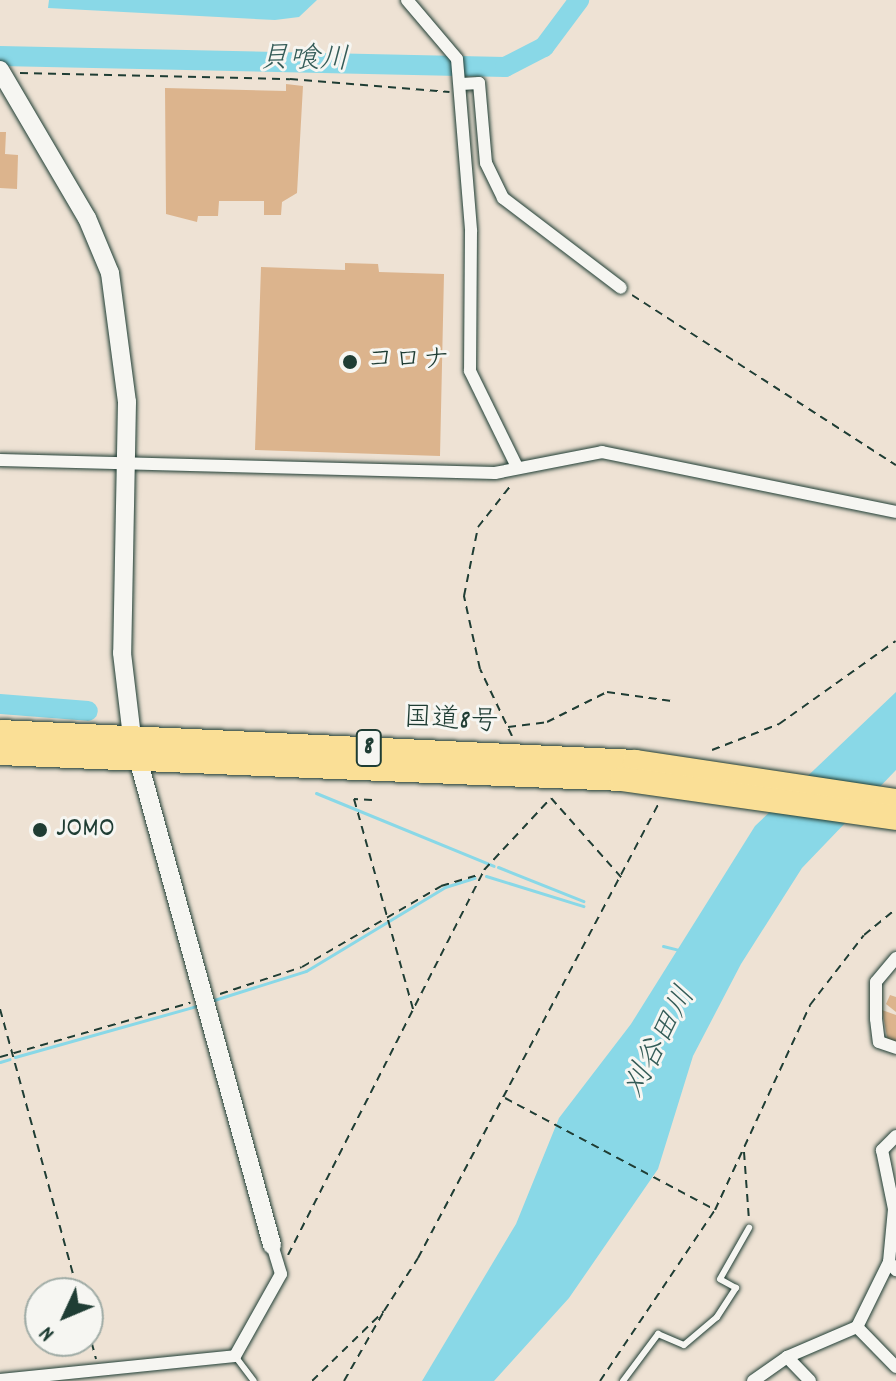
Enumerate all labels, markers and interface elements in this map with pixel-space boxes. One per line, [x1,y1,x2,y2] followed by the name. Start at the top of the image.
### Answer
[259,43,349,81] water label: 貝喰川
[366,345,450,379] place label: コロナ
[341,353,359,371] marker: コロナ
[403,703,499,741] street label: 国道8号
[355,726,383,770] road number: 8
[56,813,115,847] place label: JOMO
[31,821,49,839] marker: JOMO
[618,982,706,1104] water label: 刈谷田川
[24,1277,104,1357] north arrow
[33,1318,63,1347] text: N

